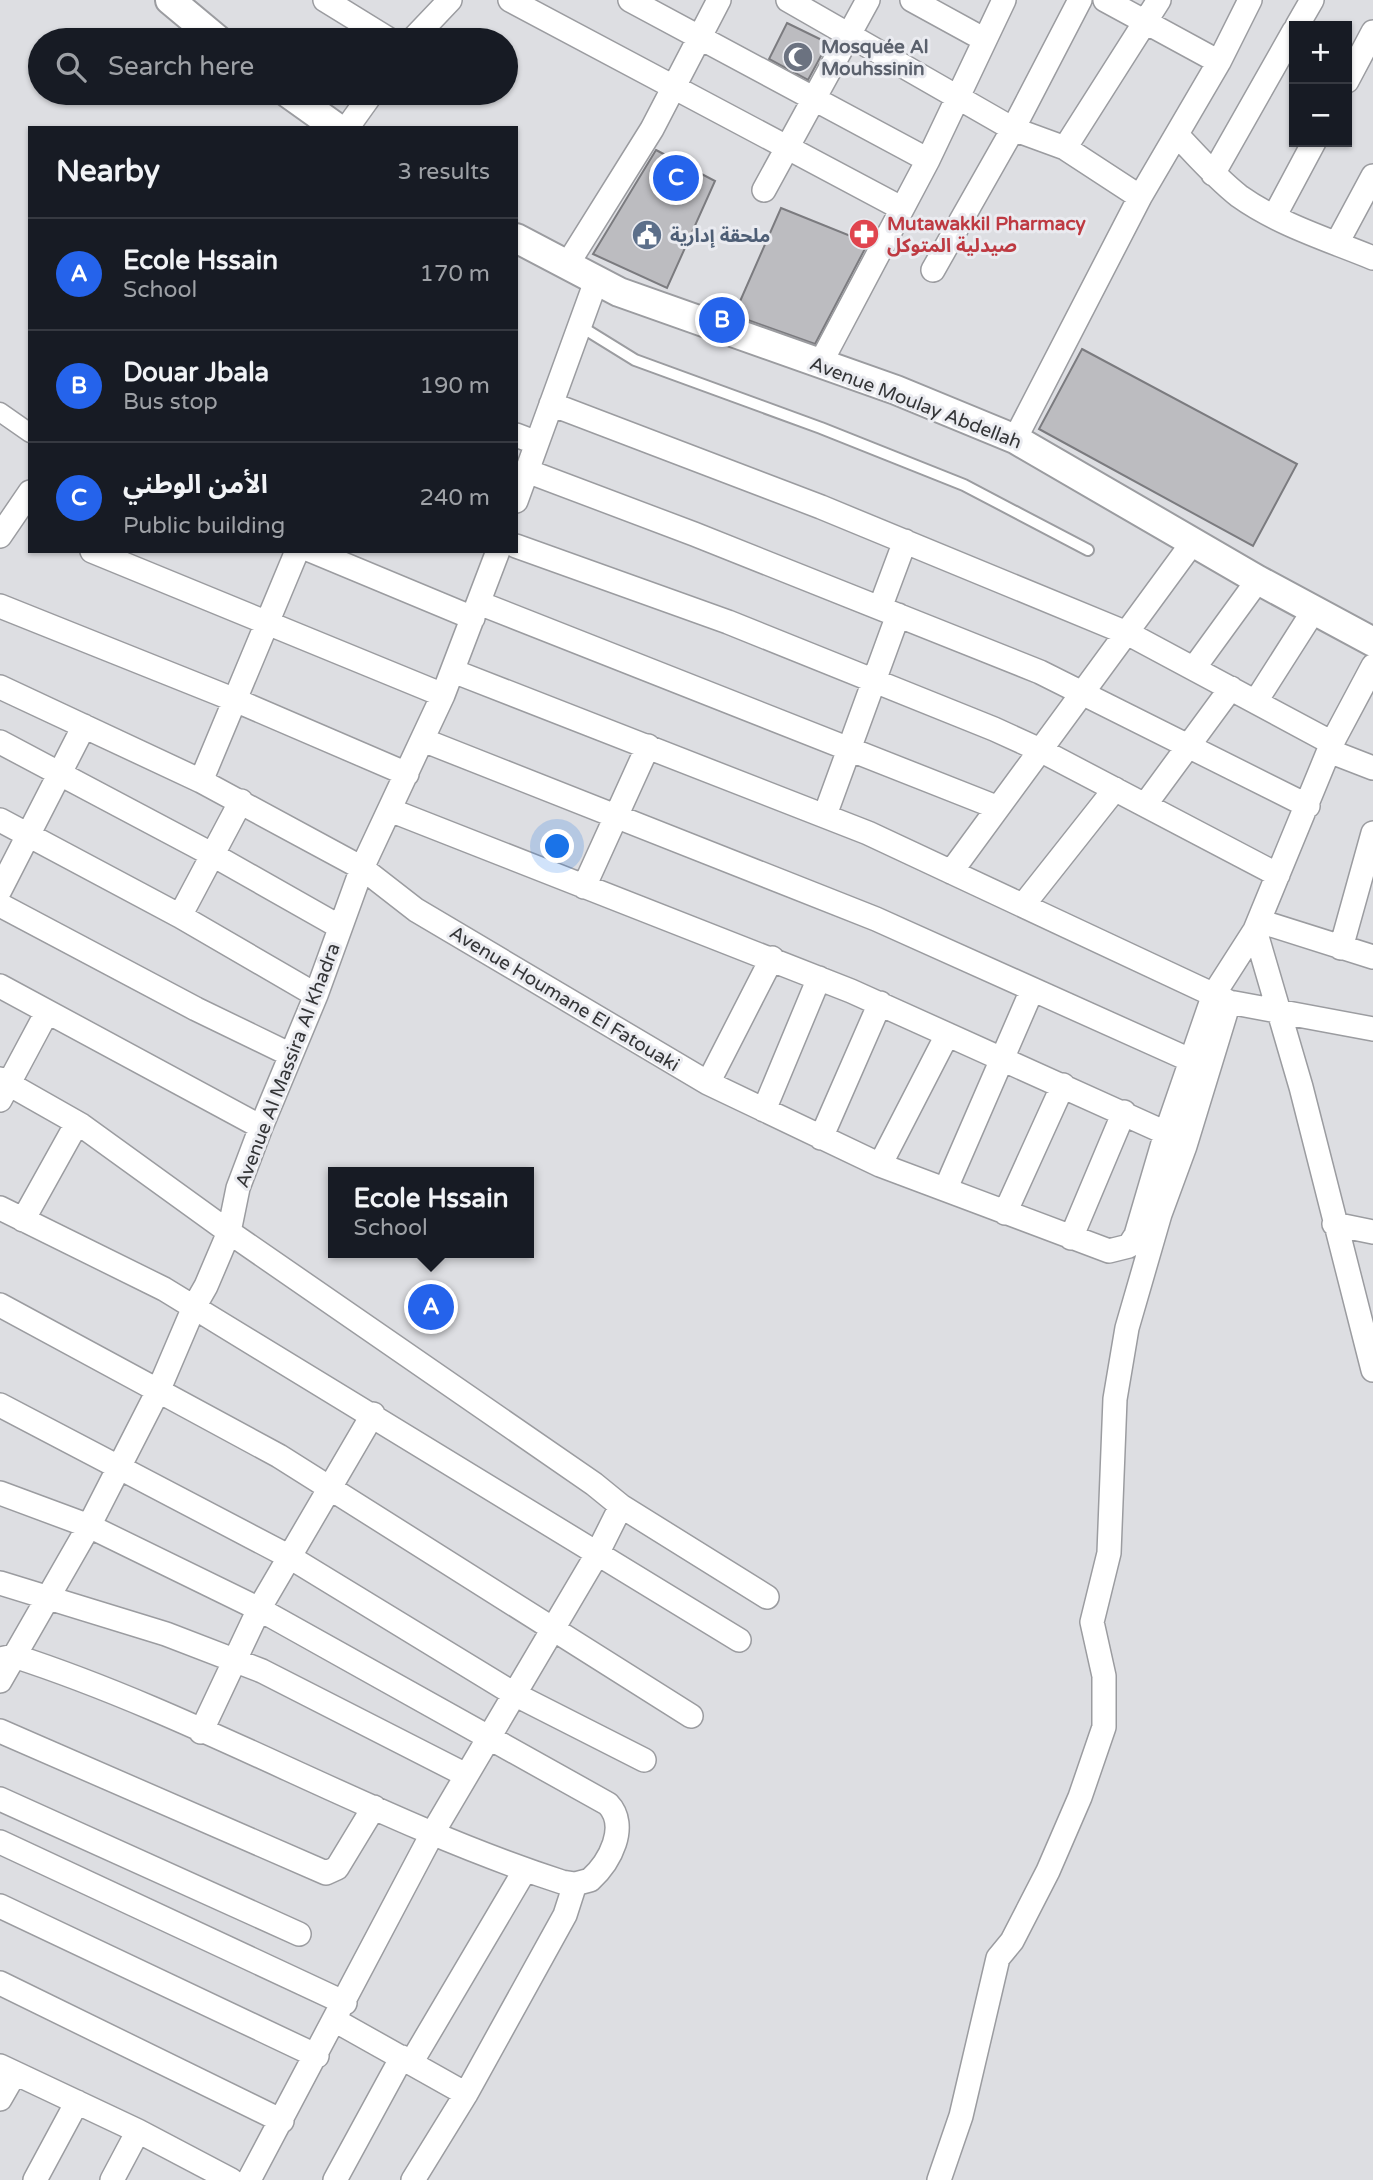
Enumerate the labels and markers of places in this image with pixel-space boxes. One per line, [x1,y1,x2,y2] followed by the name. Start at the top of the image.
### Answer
[821,36,929,80] place label: Mosquée Al Mouhssinin
[781,40,815,74] mosque icon: Mosquée Al Mouhssinin
[653,152,699,204] pin: C
[887,213,1087,257] place label: Mutawakkil Pharmacy صيدلية المتوكل
[847,217,881,251] pharmacy icon: Mutawakkil Pharmacy صيدلية المتوكل
[630,218,664,252] public building icon: ملحقة إدارية
[670,225,770,248] place label: ملحقة إدارية
[699,294,745,346] pin: B
[408,1281,454,1333] pin: A

